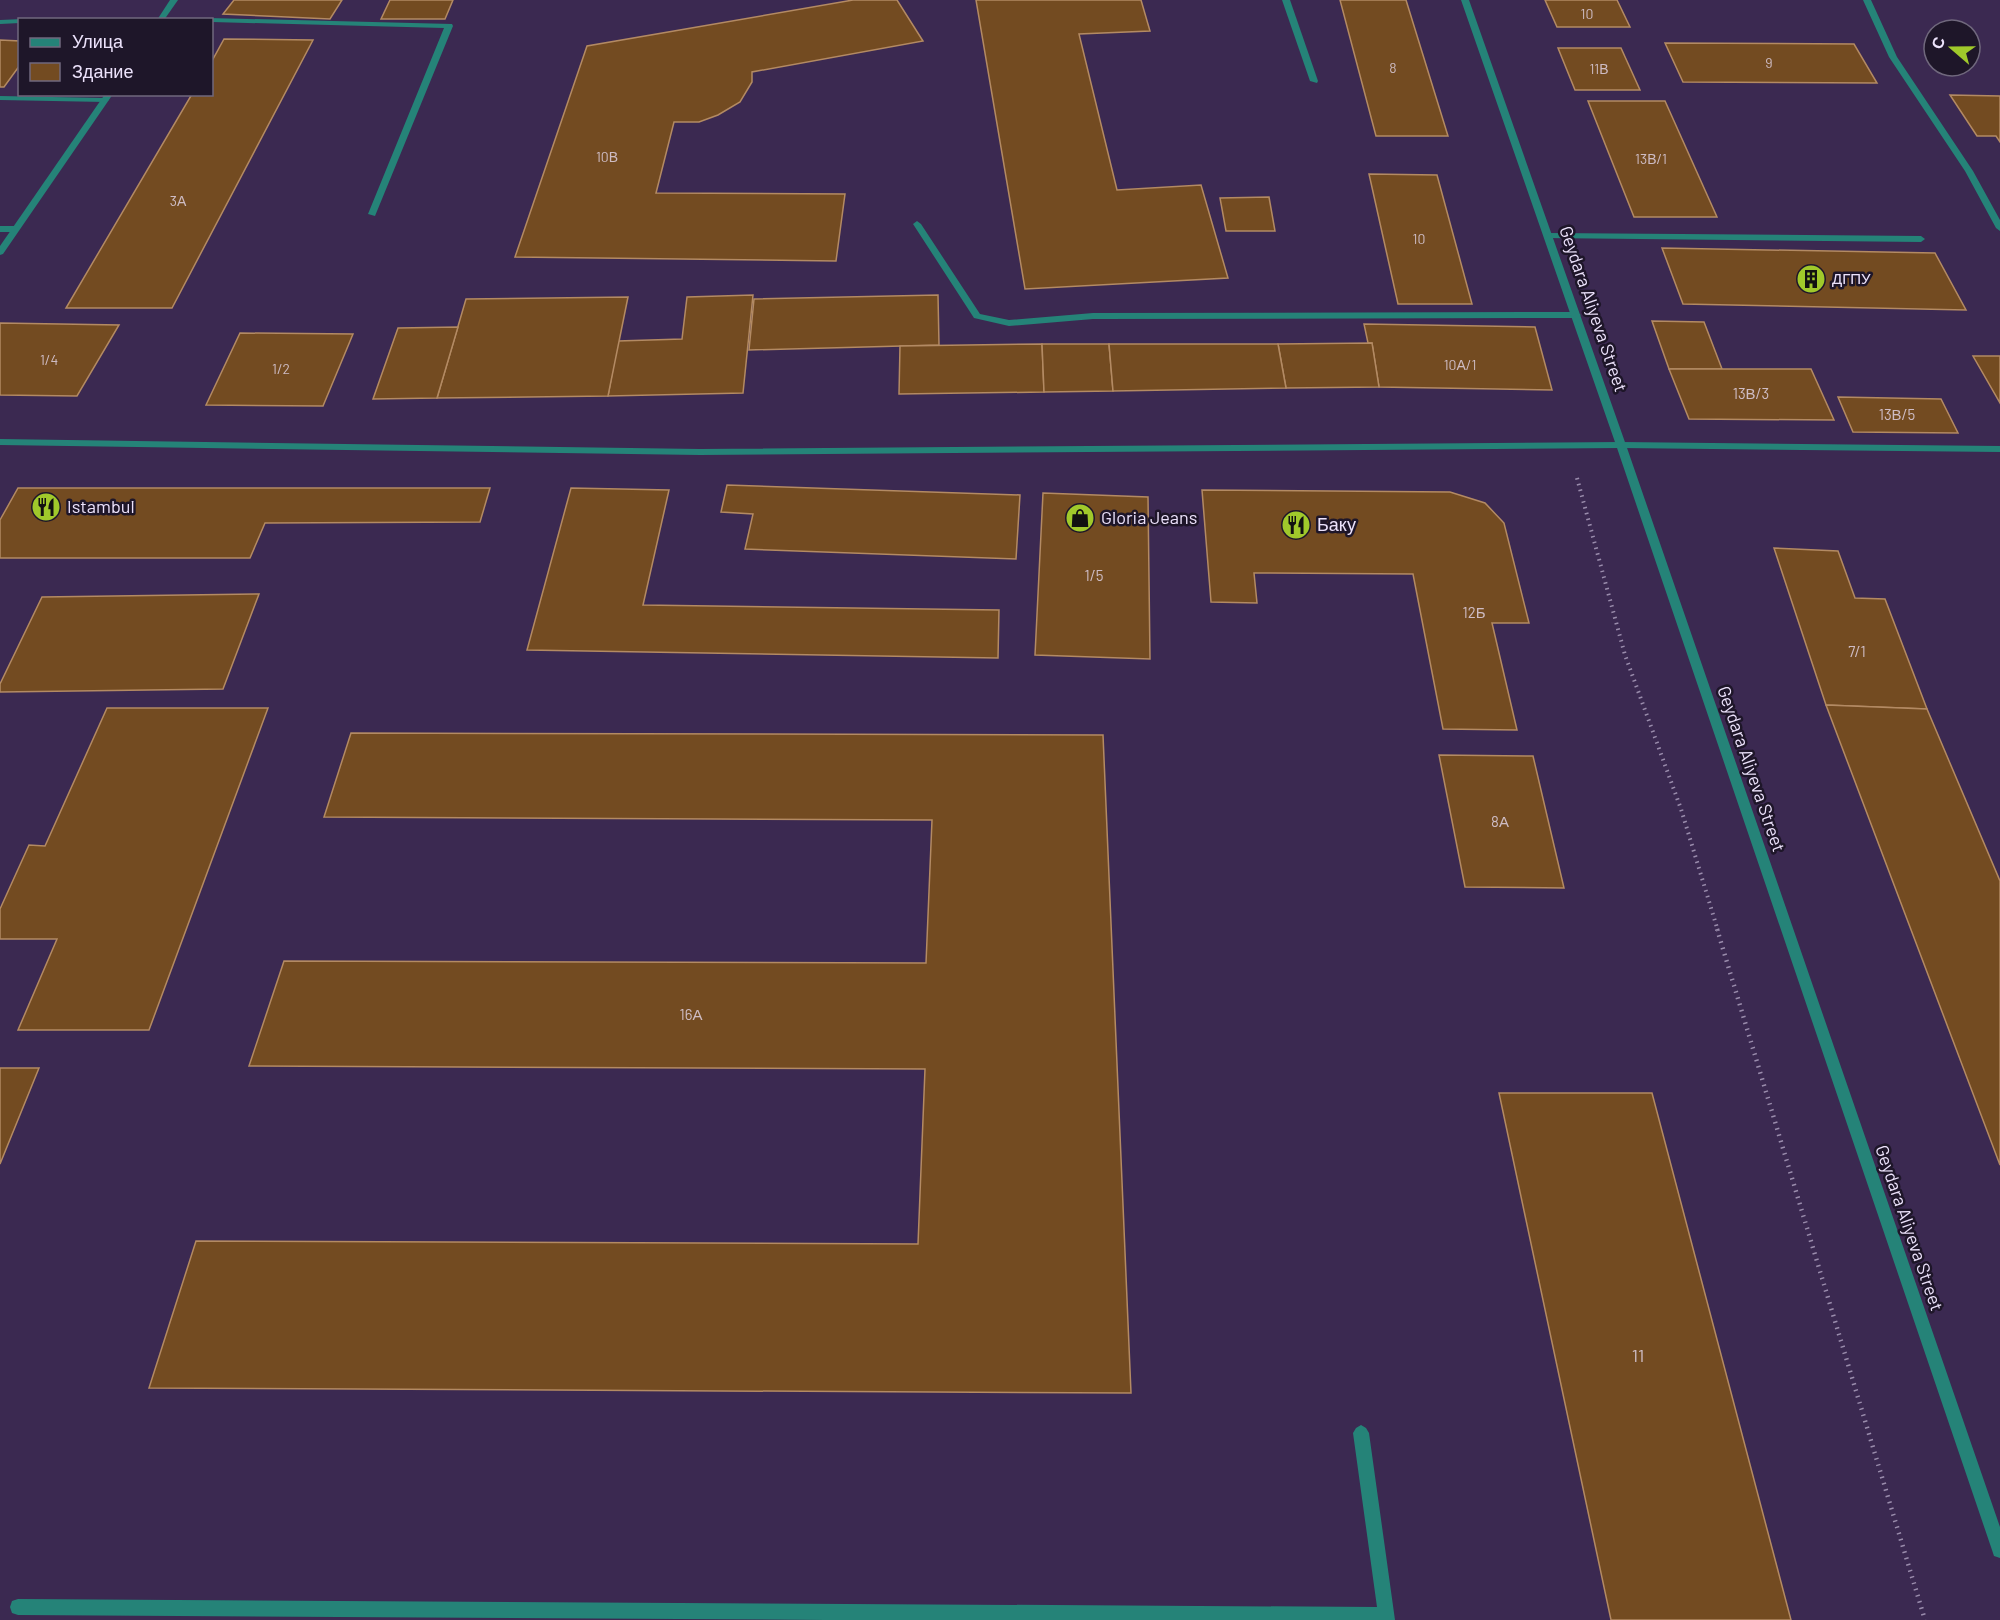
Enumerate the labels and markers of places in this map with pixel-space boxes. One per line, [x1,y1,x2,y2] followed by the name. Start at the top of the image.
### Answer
[1795,263,1827,295] building icon: ДГПУ
[1832,269,1871,287] place label: ДГПУ
[30,491,62,523] restaurant icon: Istambul
[67,495,135,517] place label: Istambul
[1064,502,1096,534] shop icon: Gloria Jeans
[1101,506,1197,528] place label: Gloria Jeans
[1280,509,1312,541] restaurant icon: Баку
[1317,513,1356,535] place label: Баку

